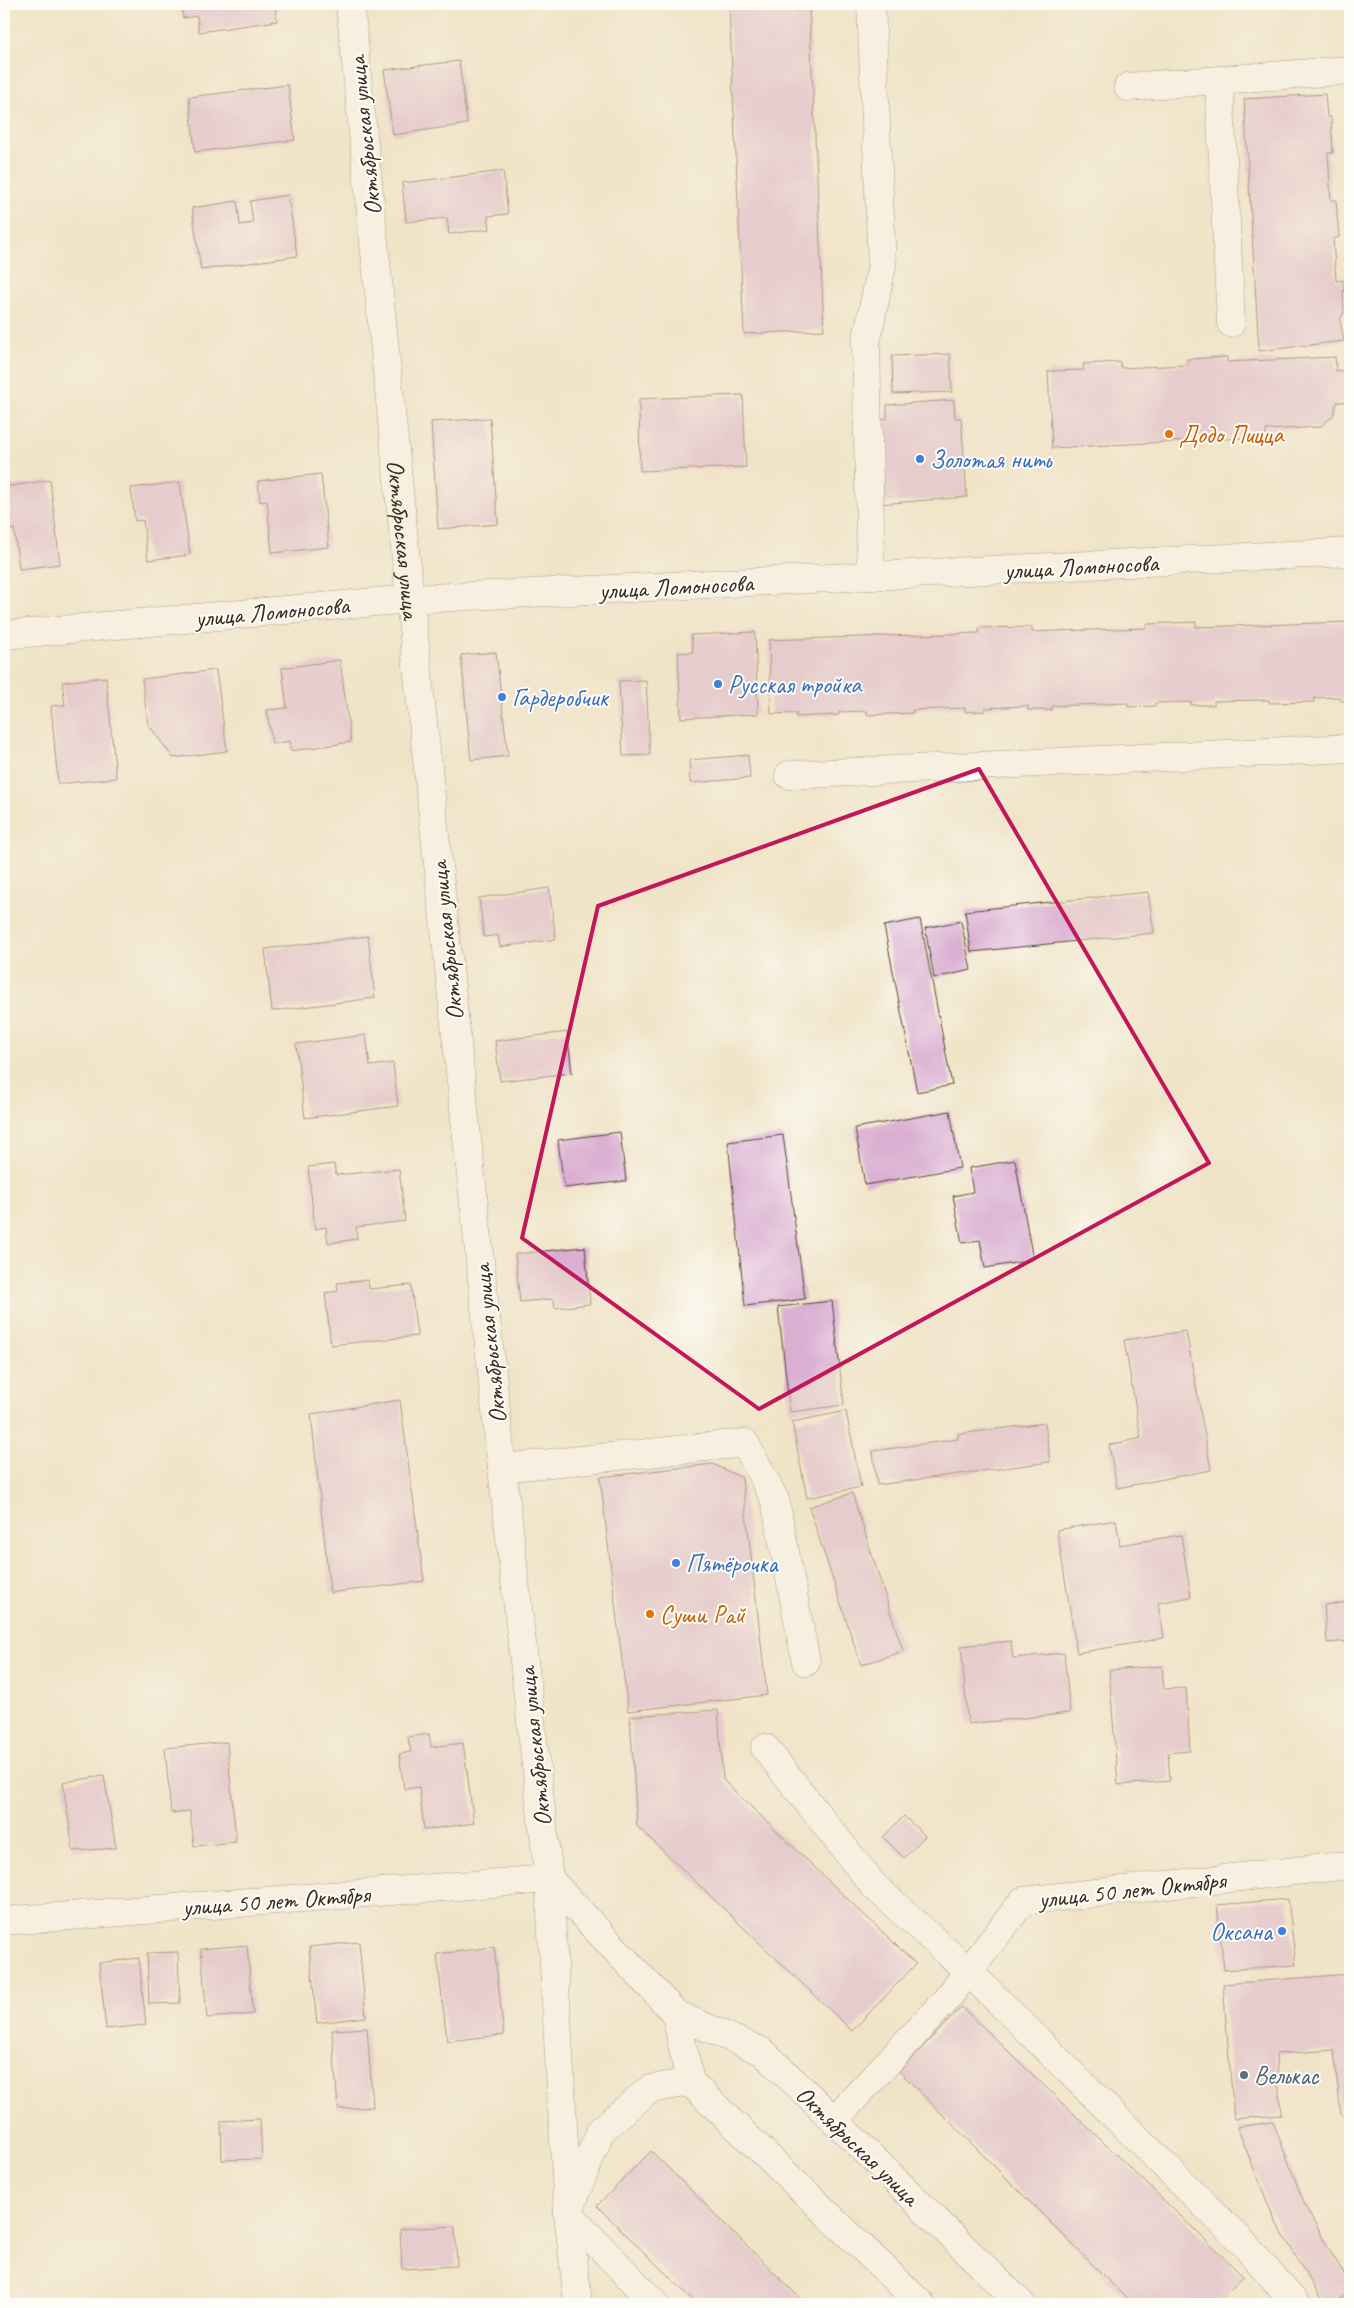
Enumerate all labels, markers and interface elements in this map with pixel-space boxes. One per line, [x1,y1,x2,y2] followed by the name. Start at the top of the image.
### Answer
[340,52,389,217] street label: Октябрьская улица
[1179,419,1286,451] place label: Додо Пицца
[1163,428,1175,440] marker: Додо Пицца
[930,444,1053,476] place label: Золотая нить
[914,453,926,465] marker: Золотая нить
[379,458,427,623] street label: Октябрьская улица
[1001,547,1161,587] street label: улица Ломоносова
[596,567,756,607] street label: улица Ломоносова
[192,589,352,635] street label: улица Ломоносова
[728,669,863,701] place label: Русская тройка
[712,678,724,690] marker: Русская тройка
[512,682,610,714] place label: Гардеробчик
[496,691,508,703] marker: Гардеробчик
[422,857,471,1022] street label: Октябрьская улица
[465,1260,514,1425] street label: Октябрьская улица
[686,1548,780,1580] place label: Пятёрочка
[670,1557,682,1569] marker: Пятёрочка
[660,1599,747,1631] place label: Суши Рай
[644,1608,656,1620] marker: Суши Рай
[510,1663,559,1828] street label: Октябрьская улица
[1035,1864,1230,1916] street label: улица 50 лет Октября
[179,1878,373,1924] street label: улица 50 лет Октября
[1210,1916,1274,1948] place label: Оксана
[1276,1925,1288,1937] marker: Оксана
[1254,2060,1319,2092] place label: Велькас
[1238,2069,1250,2081] marker: Велькас
[789,2079,928,2215] street label: Октябрьская улица

